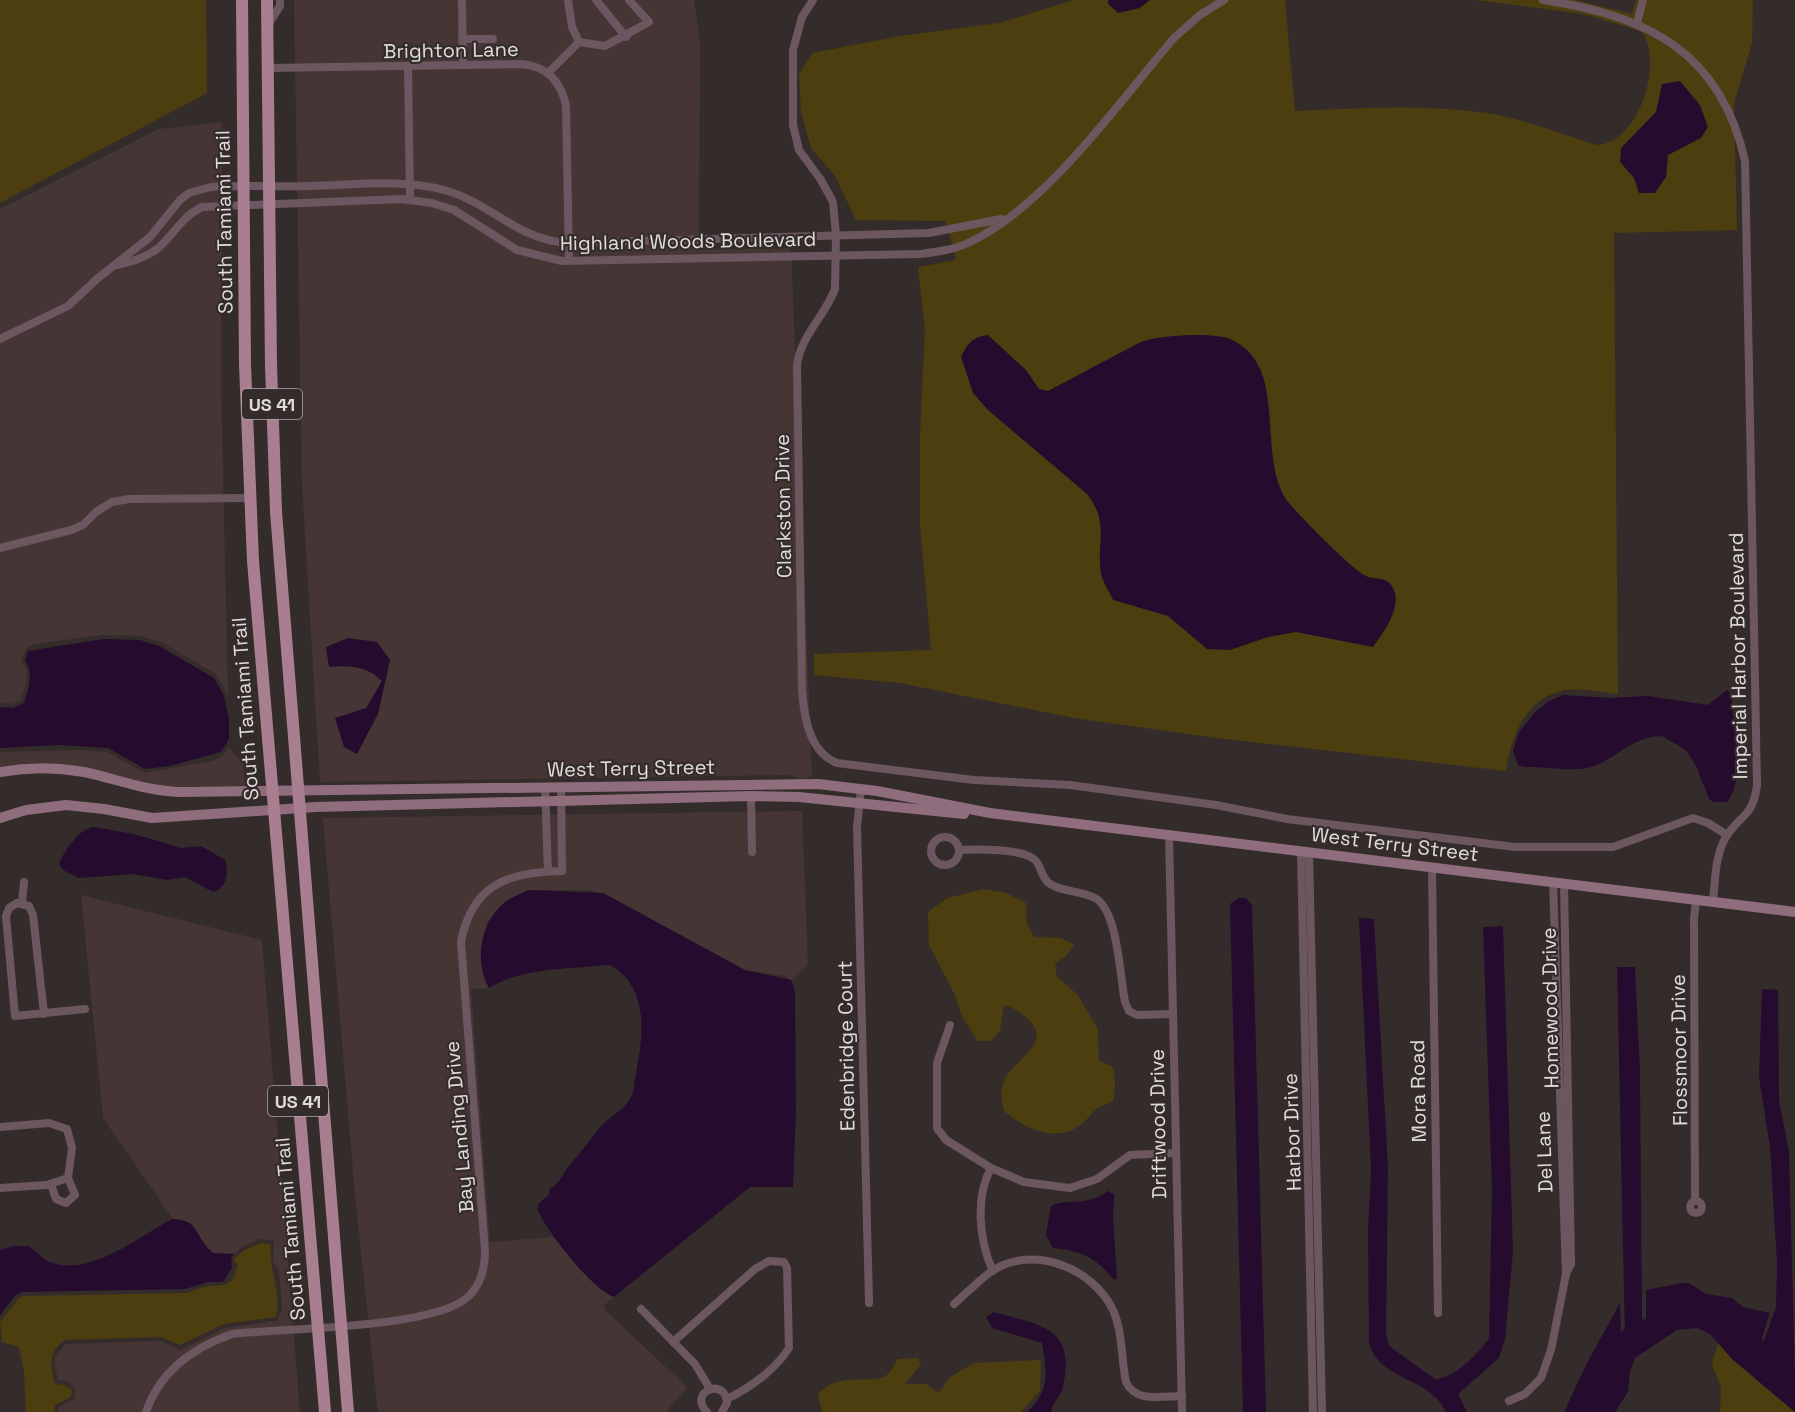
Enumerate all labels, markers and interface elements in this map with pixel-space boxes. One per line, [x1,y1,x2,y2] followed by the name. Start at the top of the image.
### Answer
[383,36,519,64] street label: Brighton Lane
[209,130,239,314] street label: South Tamiami Trail
[560,226,816,256] street label: Highland Woods Boulevard
[242,389,302,419] road number: US 41
[769,434,797,578] street label: Clarkston Drive
[1723,532,1753,780] street label: Imperial Harbor Boulevard
[226,617,264,801] street label: South Tamiami Trail
[547,754,715,782] street label: West Terry Street
[1310,821,1480,867] street label: West Terry Street
[1536,927,1564,1089] street label: Homewood Drive
[832,961,860,1131] street label: Edenbridge Court
[1665,974,1693,1126] street label: Flossmoor Drive
[1404,1039,1432,1143] street label: Mora Road
[439,1040,479,1214] street label: Bay Landing Drive
[1144,1049,1172,1199] street label: Driftwood Drive
[1277,1073,1307,1191] street label: Harbor Drive
[268,1086,328,1116] road number: US 41
[1530,1111,1558,1193] street label: Del Lane
[269,1136,311,1322] street label: South Tamiami Trail

